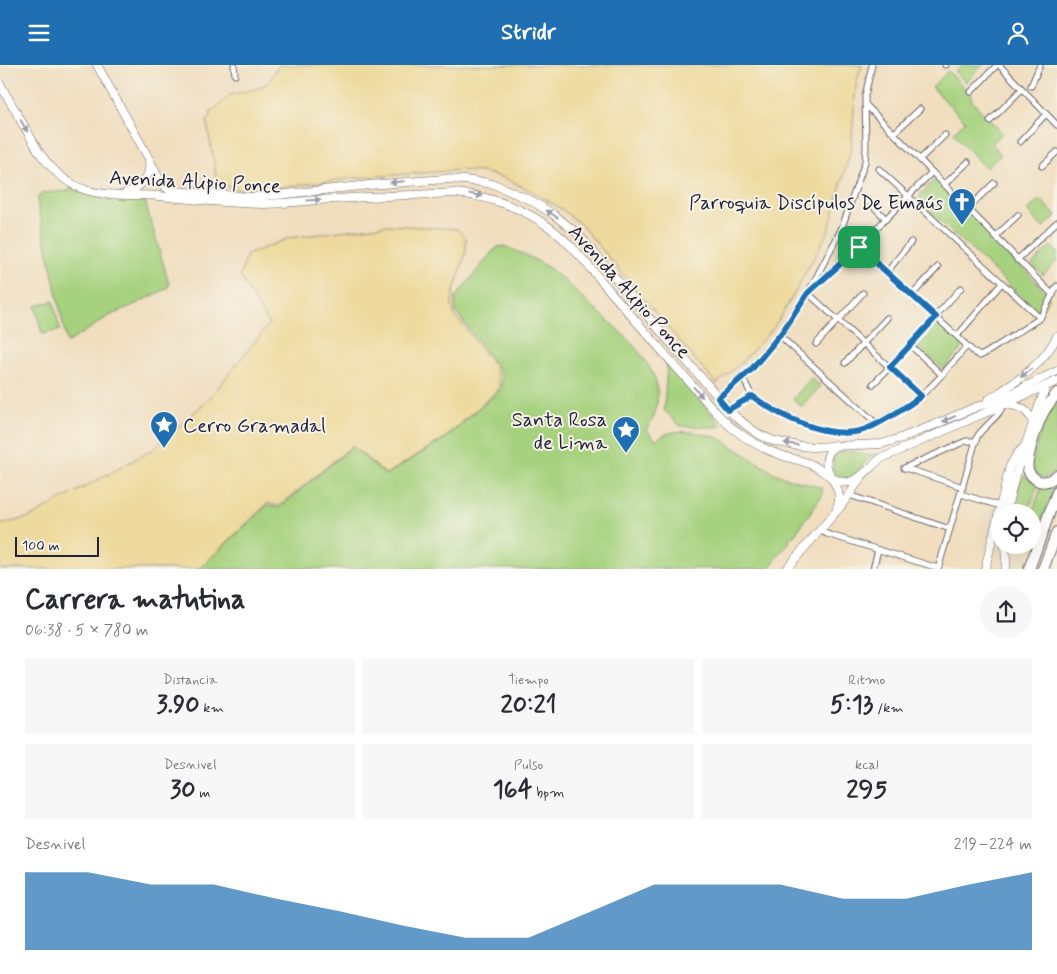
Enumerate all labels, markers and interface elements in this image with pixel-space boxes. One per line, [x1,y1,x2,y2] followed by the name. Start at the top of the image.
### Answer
[25,19,53,47] icon: menu
[501,19,556,47] text: Stridr
[1004,19,1032,47] icon: person
[20,119,29,133] one-way arrow
[109,165,281,200] street label: Avenida Alipio Ponce
[389,179,405,187] one-way arrow
[947,187,977,226] church icon: Parroquia Discípulos De Emaús
[689,190,943,217] place label: Parroquia Discípulos De Emaús
[468,192,484,200] one-way arrow
[306,196,322,204] one-way arrow
[545,209,559,219] one-way arrow
[561,219,696,365] street label: Avenida Alipio Ponce
[838,226,880,268] pin
[845,233,873,261] icon: arrive
[1019,368,1033,378] one-way arrow
[692,385,704,397] one-way arrow
[512,407,608,457] place label: Santa Rosa de Lima
[149,410,179,449] place icon: Cerro Gramadal
[183,413,326,440] place label: Cerro Gramadal
[611,415,641,454] place icon: Santa Rosa de Lima
[942,416,956,424] one-way arrow
[782,440,798,448] one-way arrow
[991,504,1041,554] map controls
[991,504,1041,554] button: locate
[15,534,99,557] scale bar
[22,537,60,555] text: 100 m
[25,582,245,619] text: Carrera matutina
[980,586,1032,638] button: share
[25,620,149,641] text: 06:38 · 5 × 780 m
[163,671,217,689] text: Distancia
[508,671,549,689] text: Tiempo
[848,671,885,689] text: Ritmo
[157,689,200,722] text: 3.90
[500,689,557,722] text: 20:21
[830,689,873,722] text: 5:13
[200,699,224,717] text: km
[873,699,904,717] text: /km
[164,756,217,774] text: Desnivel
[514,756,543,774] text: Pulso
[855,756,879,774] text: kcal
[170,774,196,807] text: 30
[493,774,532,807] text: 164
[846,774,887,807] text: 295
[196,784,210,802] text: m
[532,784,564,802] text: bpm
[25,834,85,855] text: Desnivel
[954,834,1032,855] text: 219–224 m

